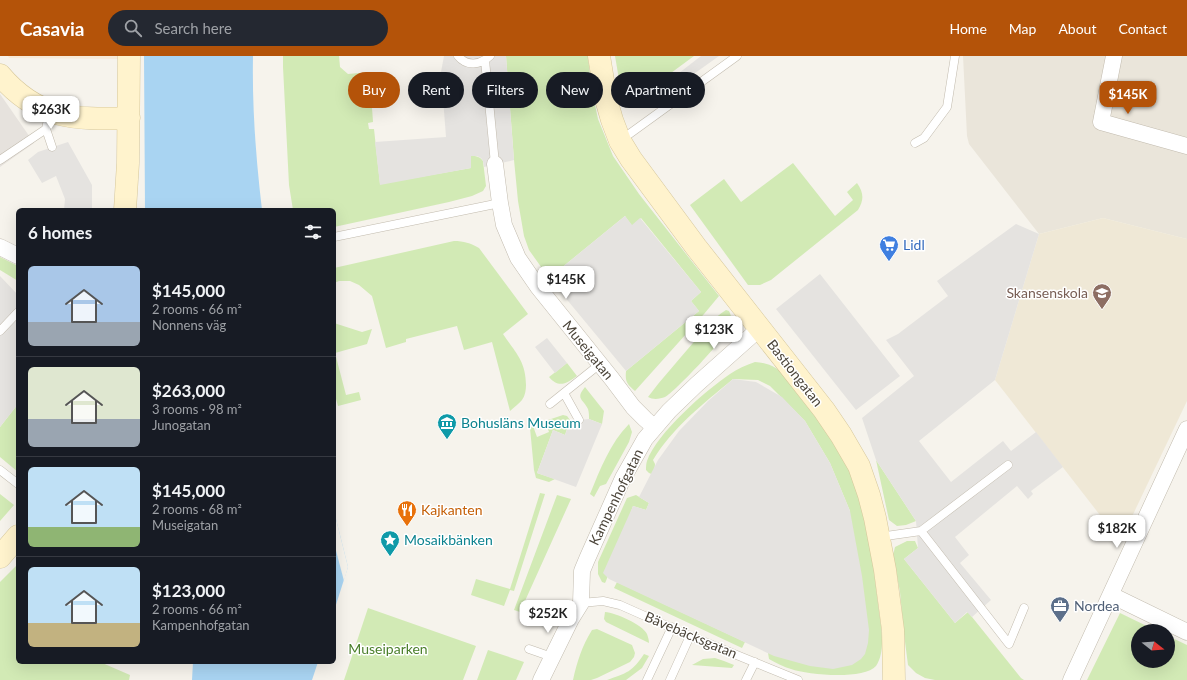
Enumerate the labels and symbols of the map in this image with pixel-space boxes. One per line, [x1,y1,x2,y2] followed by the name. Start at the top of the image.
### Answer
[1100,81,1156,115] pin: $145K
[23,96,79,130] pin: $263K
[878,234,900,262] supermarket icon: Lidl
[903,236,925,253] place label: Lidl
[538,266,594,300] pin: $145K
[1091,282,1113,310] school or university icon: Skansenskola
[1006,284,1088,301] place label: Skansenskola
[686,316,742,350] pin: $123K
[559,317,617,383] street label: Museigatan
[764,336,827,410] street label: Bastiongatan
[436,412,458,440] museum icon: Bohusläns Museum
[461,414,581,431] place label: Bohusläns Museum
[585,446,646,548] street label: Kampenhofgatan
[396,499,418,527] restaurant icon: Kajkanten
[421,501,483,518] place label: Kajkanten
[1089,515,1145,549] pin: $182K
[379,529,401,557] place icon: Mosaikbänken
[404,531,493,548] place label: Mosaikbänken
[1049,595,1071,623] office icon: Nordea
[1074,597,1119,614] place label: Nordea
[520,600,576,634] pin: $252K
[642,607,740,662] street label: Bävebäcksgatan
[1131,624,1175,668] north arrow
[348,640,428,657] park label: Museiparken

